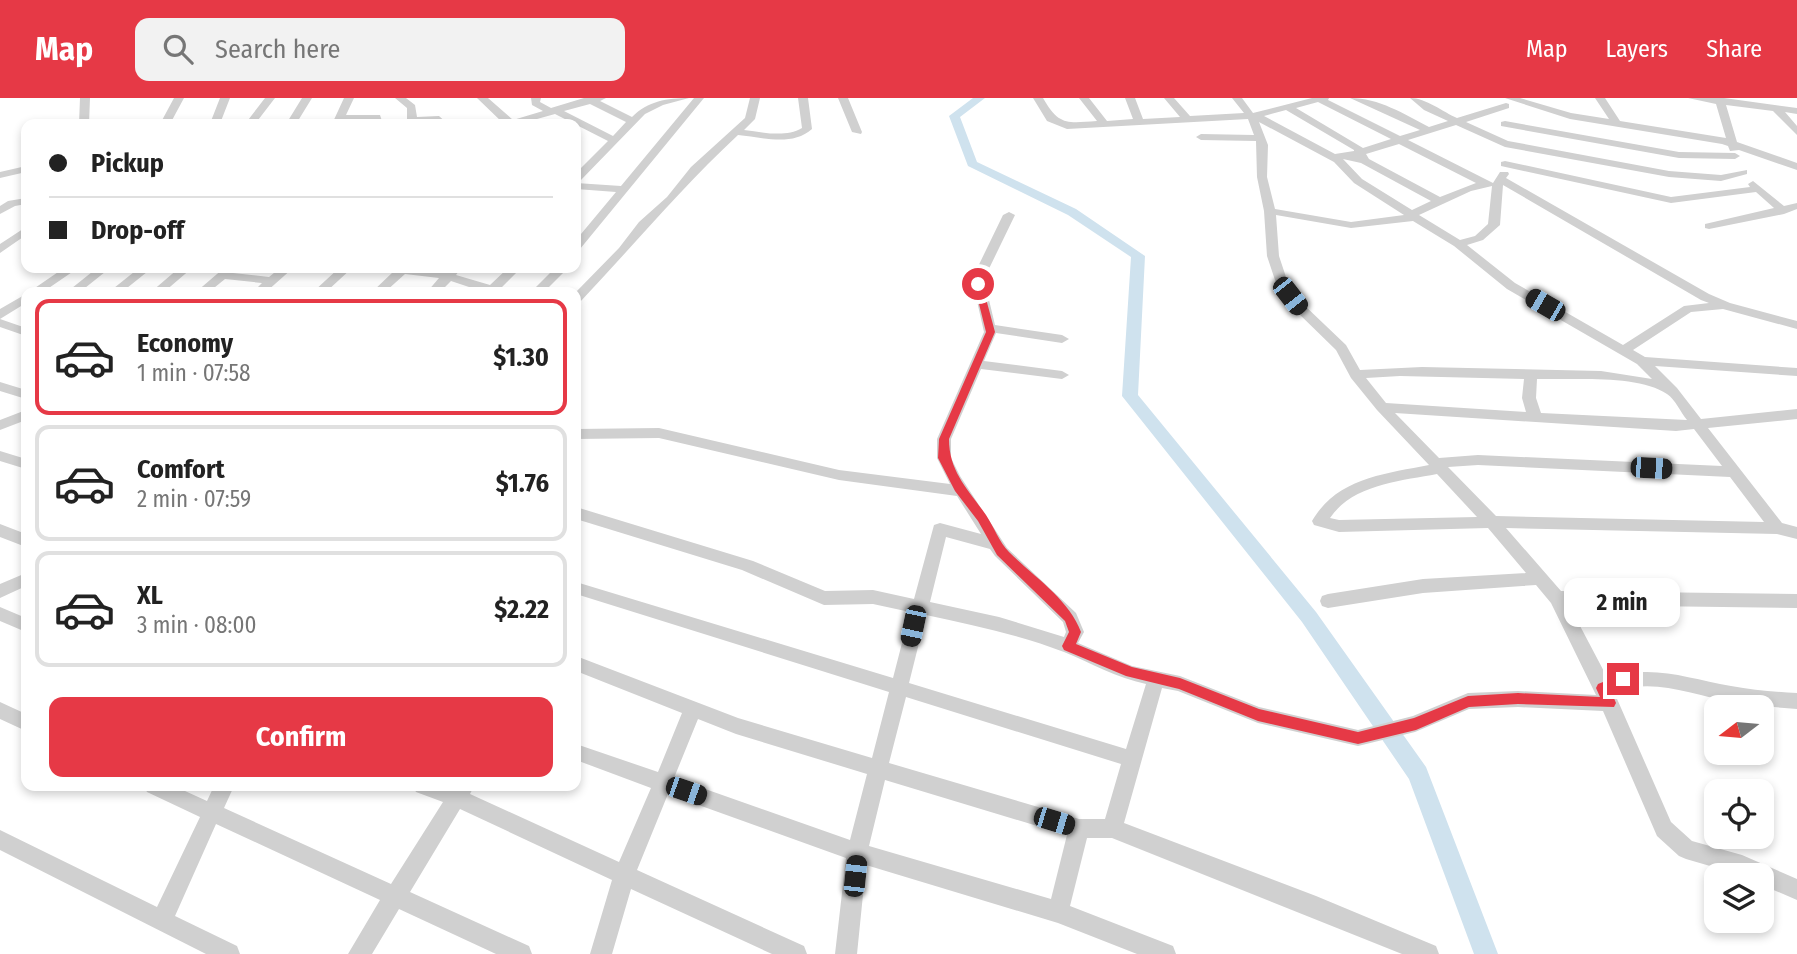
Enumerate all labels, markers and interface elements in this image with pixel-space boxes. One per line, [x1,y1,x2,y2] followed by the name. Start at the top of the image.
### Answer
[135,18,625,81] search box
[35,29,93,69] text: Map
[159,30,197,68] icon: search
[215,34,340,65] text: Search here
[1526,35,1568,63] text: Map
[1606,35,1668,63] text: Layers
[1706,35,1762,63] text: Share
[91,148,164,179] text: Pickup
[91,215,184,246] text: Drop-off
[962,268,994,300] route start
[1269,273,1312,319] car
[1522,285,1569,325] car
[53,326,116,389] icon: car
[137,328,233,359] text: Economy
[493,342,549,373] text: $1.30
[137,359,251,387] text: 1 min · 07:58
[53,452,116,515] icon: car
[137,454,225,485] text: Comfort
[1630,456,1673,480] car
[496,468,549,499] text: $1.76
[137,485,251,513] text: 2 min · 07:59
[53,578,116,641] icon: car
[1565,578,1681,626] callout: 2 min
[137,580,163,611] text: XL
[1597,588,1648,616] text: 2 min
[494,594,549,625] text: $2.22
[899,603,928,649] car
[137,611,256,639] text: 3 min · 08:00
[1607,663,1639,695] route end
[1704,695,1774,765] north arrow
[1704,695,1774,933] map controls
[49,697,553,777] button: Confirm
[663,774,710,808] car
[1704,779,1774,849] button: locate
[1031,805,1078,837] car
[843,854,868,898] car
[1704,863,1774,933] button: layers

